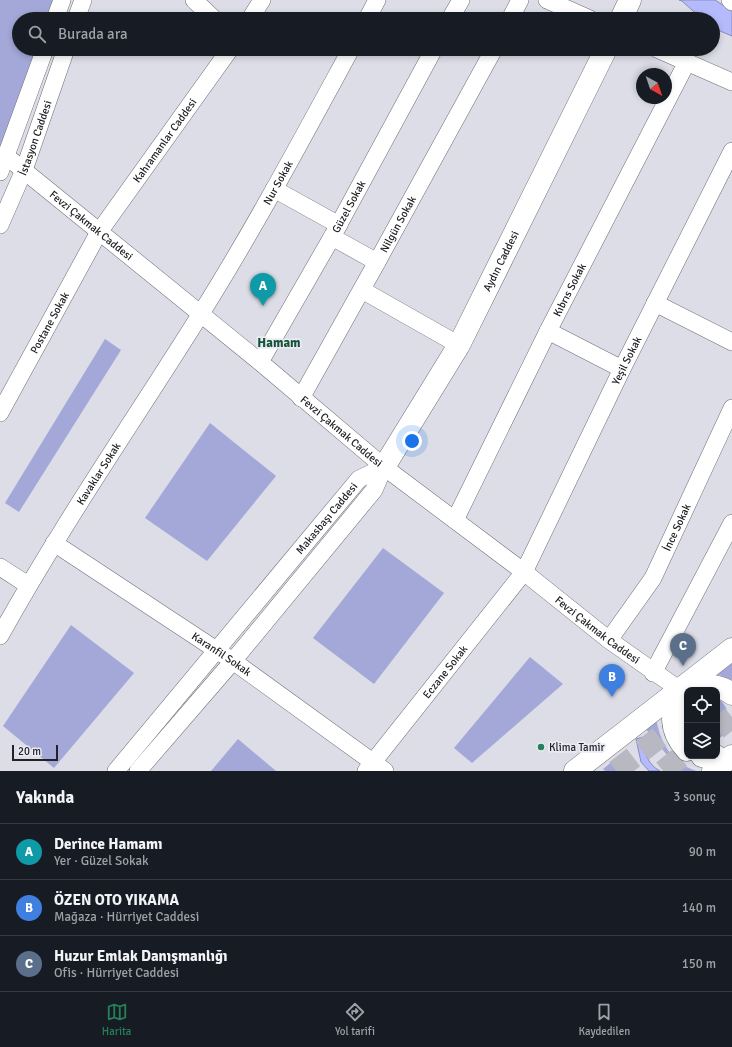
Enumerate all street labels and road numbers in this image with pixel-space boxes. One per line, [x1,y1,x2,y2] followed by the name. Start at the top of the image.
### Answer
[130,96,199,185] street label: Kahramanlar Caddesi
[15,99,54,177] street label: İstasyon Caddesi
[260,158,296,207] street label: Nur Sokak
[329,178,368,235] street label: Güzel Sokak
[47,188,136,263] street label: Fevzi Çakmak Caddesi
[377,193,419,255] street label: Nilgün Sokak
[480,229,521,293] street label: Aydın Caddesi
[550,260,589,319] street label: Kıbrıs Sokak
[27,289,72,356] street label: Postane Sokak
[609,334,644,387] street label: Yeşil Sokak
[298,393,385,469] street label: Fevzi Çakmak Caddesi
[74,439,123,507] street label: Kavaklar Sokak
[293,480,360,557] street label: Makasbaşı Caddesi
[659,501,693,553] street label: İnce Sokak
[553,593,642,666] street label: Fevzi Çakmak Caddesi
[189,629,254,679] street label: Karanfil Sokak
[420,642,470,701] street label: Eczane Sokak

